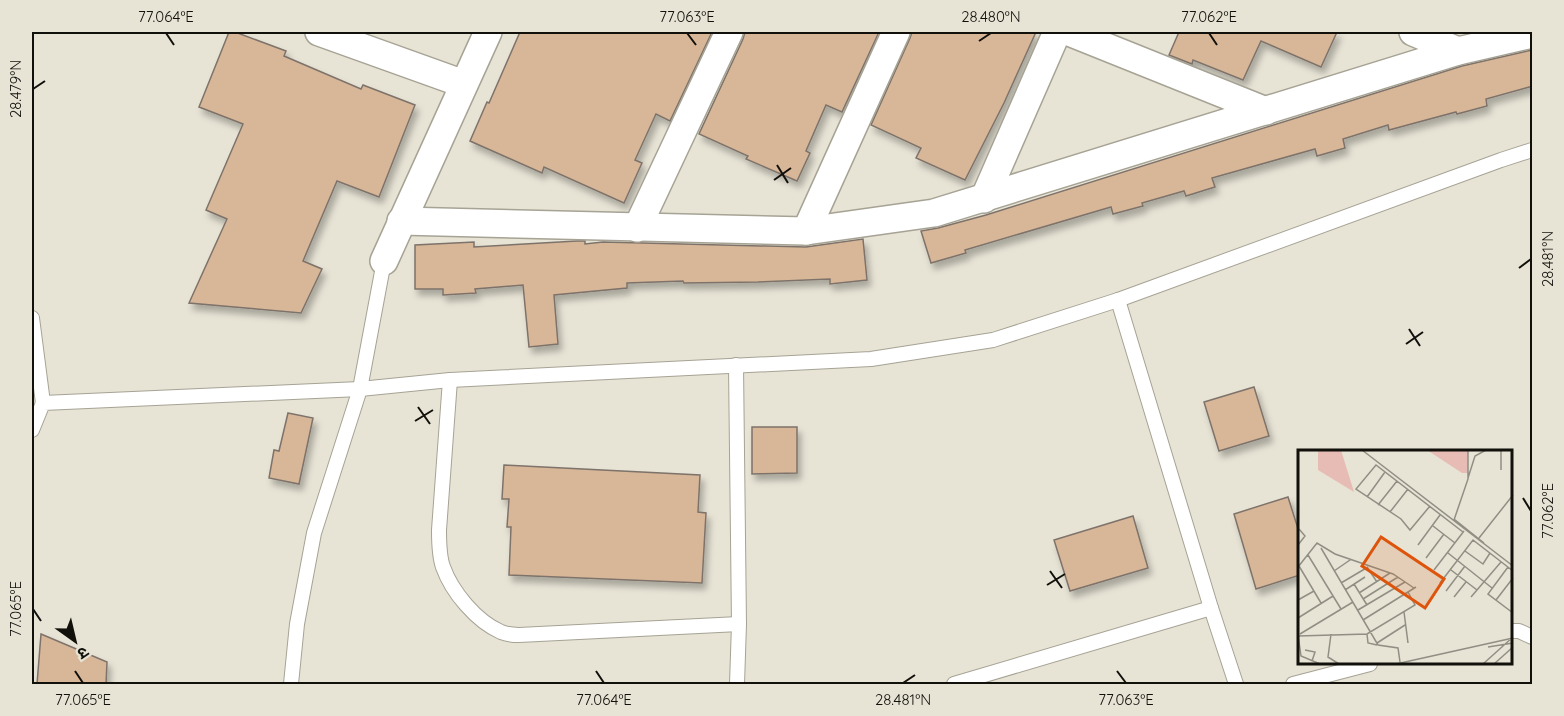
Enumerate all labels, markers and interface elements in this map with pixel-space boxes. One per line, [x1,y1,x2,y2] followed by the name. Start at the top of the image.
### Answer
[138,7,194,26] text: 77.064°E
[659,7,715,26] text: 77.063°E
[961,7,1021,26] text: 28.480°N
[1181,7,1237,26] text: 77.062°E
[6,60,25,118] text: 28.479°N
[1538,231,1557,287] text: 28.481°N
[1298,450,1513,665] inset map
[1538,483,1557,539] text: 77.062°E
[6,581,25,637] text: 77.065°E
[45,611,105,671] north arrow
[73,643,93,665] text: उ
[55,690,111,709] text: 77.065°E
[576,690,632,709] text: 77.064°E
[875,690,931,709] text: 28.481°N
[1098,690,1154,709] text: 77.063°E

